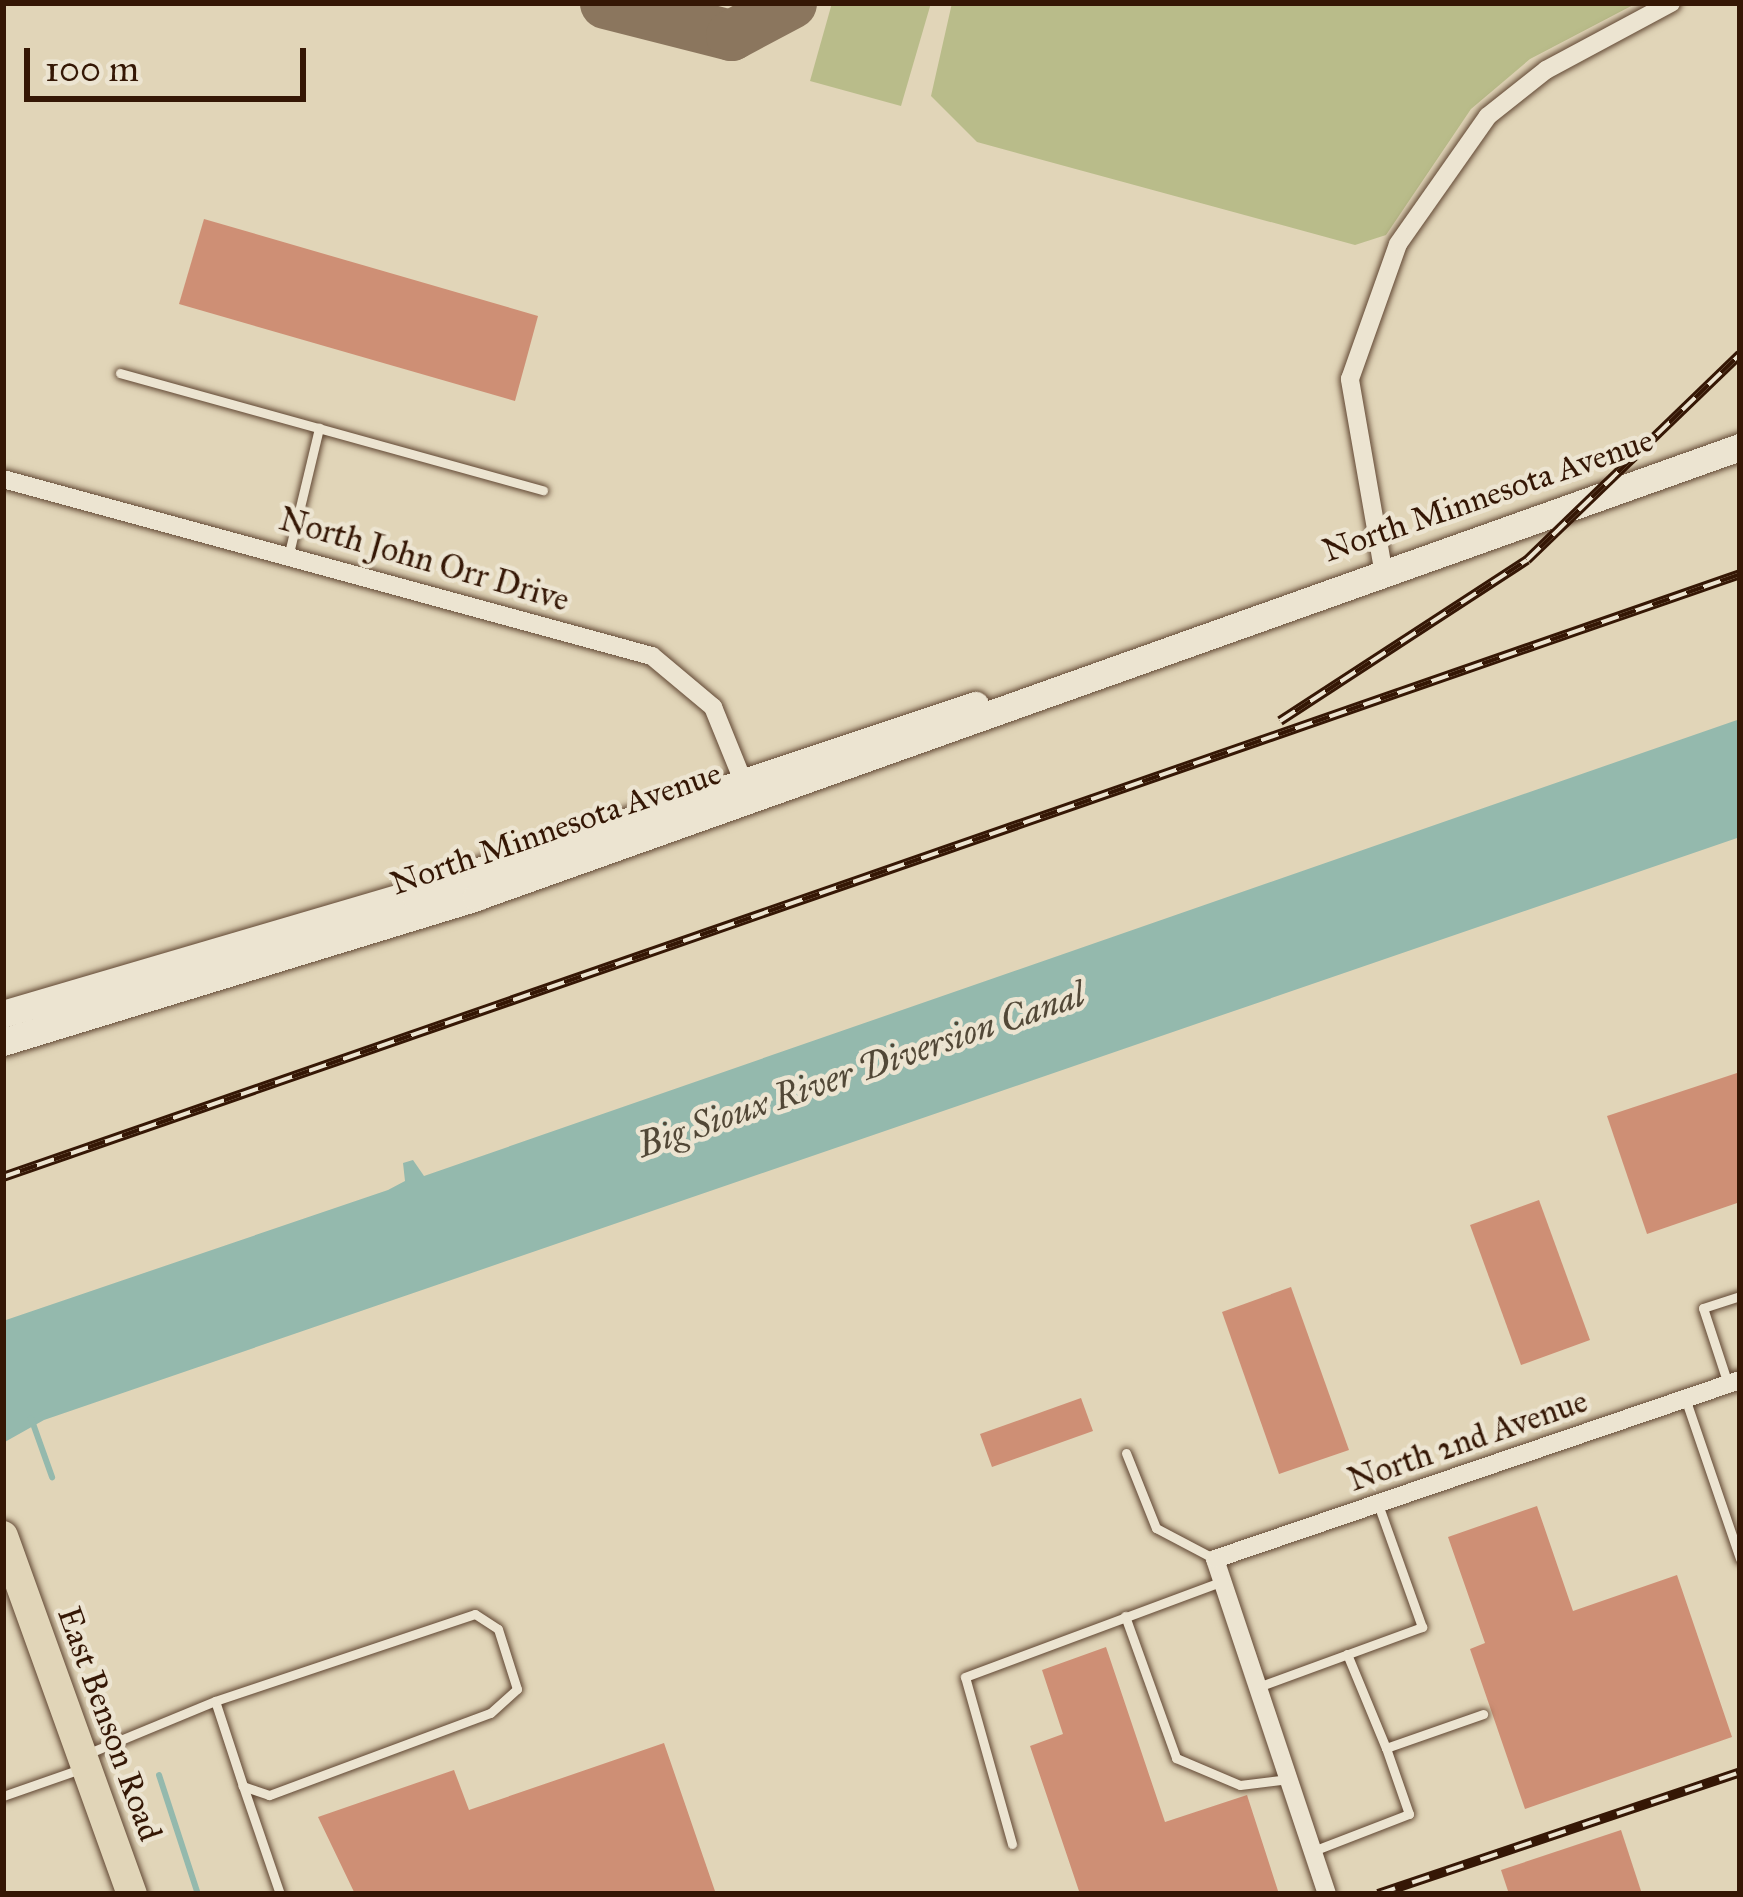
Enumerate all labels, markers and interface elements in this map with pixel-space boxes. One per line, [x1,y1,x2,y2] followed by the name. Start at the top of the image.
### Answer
[30,24,312,98] scale bar
[45,47,139,91] text: 100 m
[1318,421,1658,571] street label: North Minnesota Avenue
[275,500,573,620] street label: North John Orr Drive
[386,754,726,904] street label: North Minnesota Avenue
[632,973,1090,1167] water label: Big Sioux River Diversion Canal
[1343,1381,1593,1501] street label: North 2nd Avenue
[48,1602,170,1846] street label: East Benson Road

